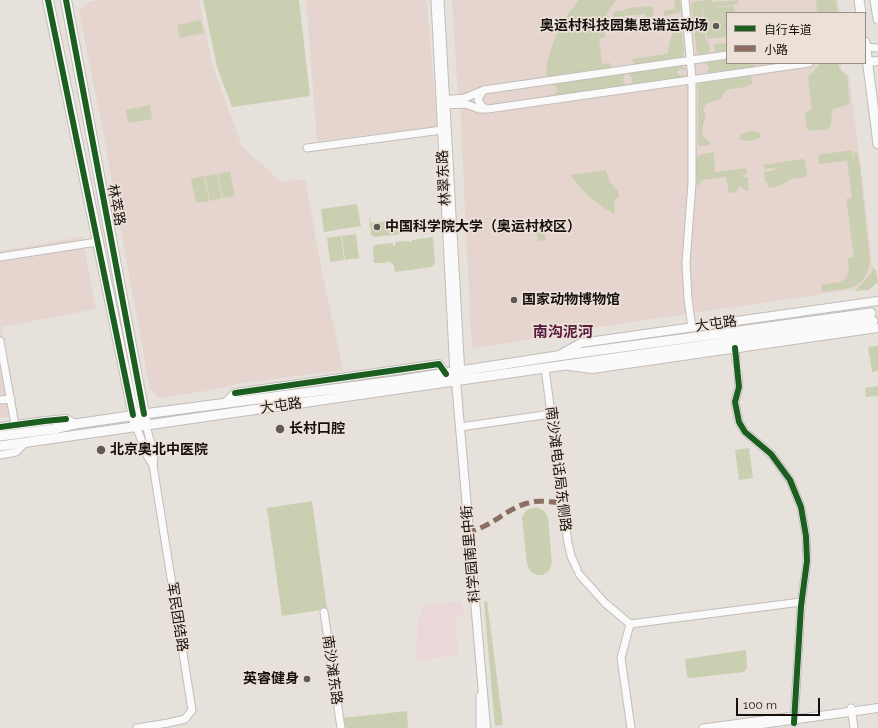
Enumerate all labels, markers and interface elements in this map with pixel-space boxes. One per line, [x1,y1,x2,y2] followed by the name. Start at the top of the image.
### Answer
[726,12,866,64] legend
[540,18,708,34] place label: 奥运村科技园集思谱运动场
[711,21,721,31] marker: 奥运村科技园集思谱运动场
[764,23,812,37] text: 自行车道
[764,43,788,57] text: 小路
[434,150,454,206] street label: 林翠东路
[104,183,128,227] street label: 林萃路
[385,219,581,235] place label: 中国科学院大学（奥运村校区）
[372,222,382,232] marker: 中国科学院大学（奥运村校区）
[522,292,620,308] place label: 国家动物博物馆
[509,295,519,305] marker: 国家动物博物馆
[694,313,738,335] street label: 大屯路
[533,323,593,341] district label: 南沟泥河
[259,395,303,417] street label: 大屯路
[542,405,574,533] street label: 南沙滩电话局东侧路
[289,421,345,437] place label: 长村口腔
[274,423,286,435] marker: 长村口腔
[110,442,208,458] place label: 北京奥北中医院
[95,444,107,456] marker: 北京奥北中医院
[458,504,484,604] street label: 科学园南里中街
[163,581,191,653] street label: 军民团结路
[319,634,345,706] street label: 南沙滩东路
[243,671,299,687] place label: 英睿健身
[302,674,312,684] marker: 英睿健身
[738,690,822,716] scale bar
[743,698,777,712] text: 100 m

